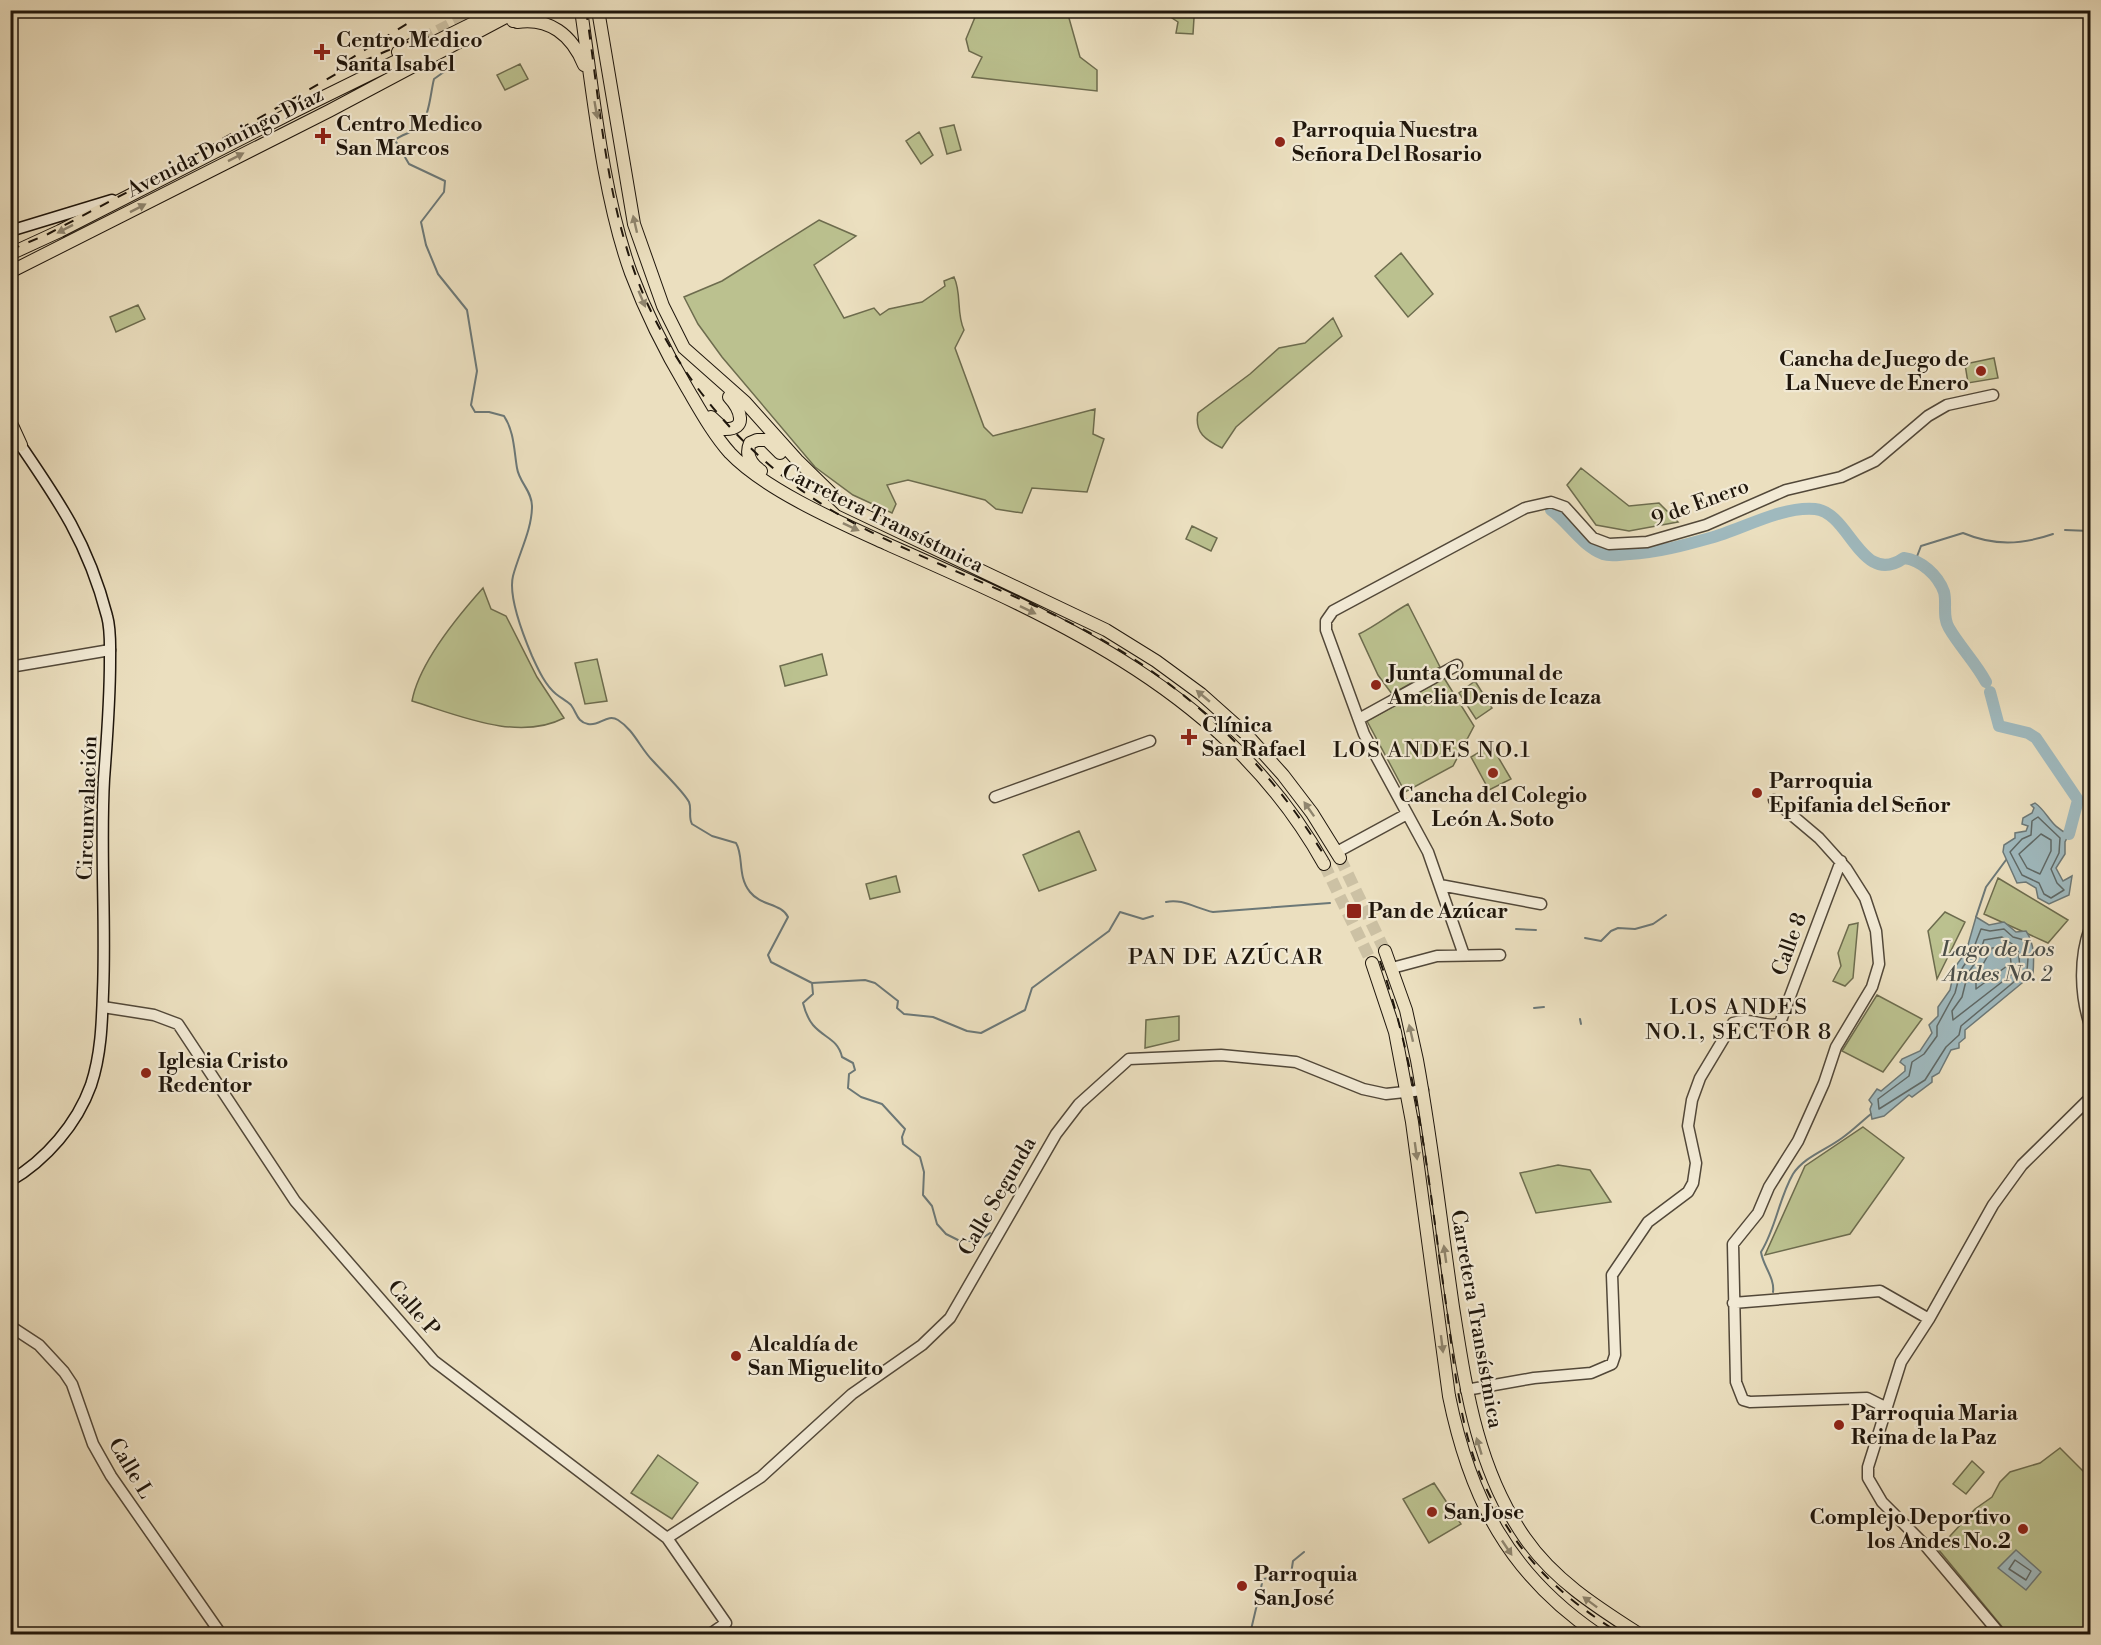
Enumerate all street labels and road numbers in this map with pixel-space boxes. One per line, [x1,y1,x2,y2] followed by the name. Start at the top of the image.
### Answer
[122,82,328,204] street label: Avenida Domingo Díaz
[777,459,988,579] street label: Carretera Transístmica
[1648,473,1753,533] street label: 9 de Enero
[72,735,104,881] street label: Circunvalación
[1767,909,1813,979] street label: Calle 8
[953,1132,1043,1261] street label: Calle Segunda
[1444,1208,1508,1431] street label: Carretera Transístmica
[382,1275,445,1342] street label: Calle P
[102,1433,158,1504] street label: Calle L

